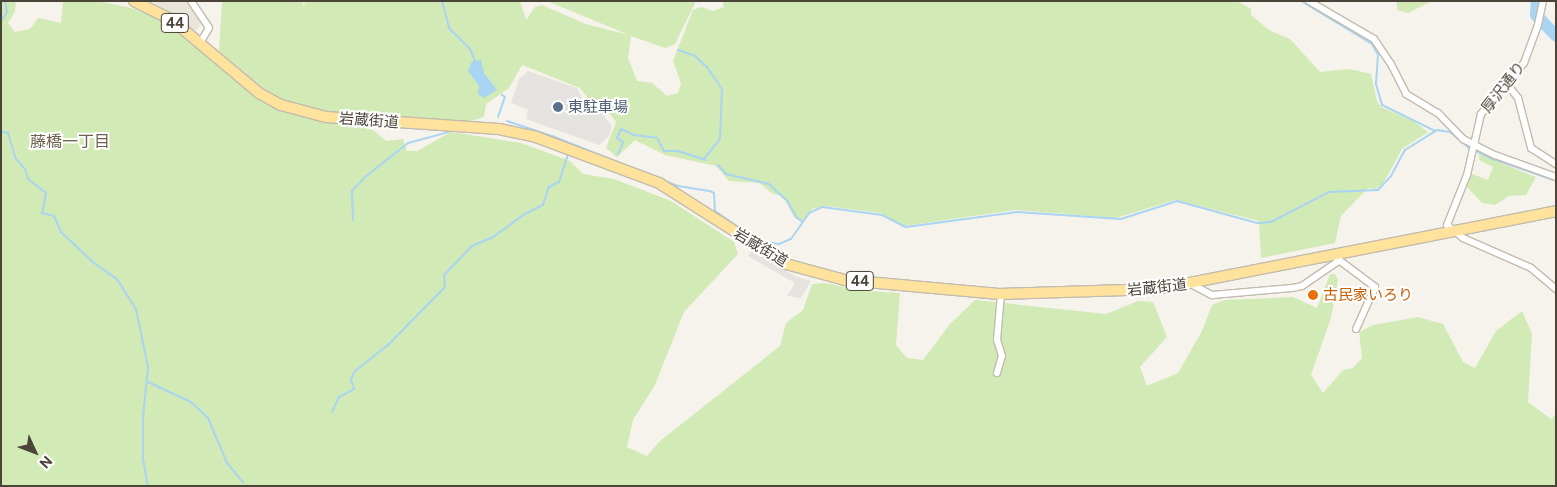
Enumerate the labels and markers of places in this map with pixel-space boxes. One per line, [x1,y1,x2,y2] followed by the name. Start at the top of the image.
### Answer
[568,98,628,116] place label: 東駐車場
[552,101,564,113] marker: 東駐車場
[1323,286,1413,304] place label: 古民家いろり
[1307,289,1319,301] marker: 古民家いろり

